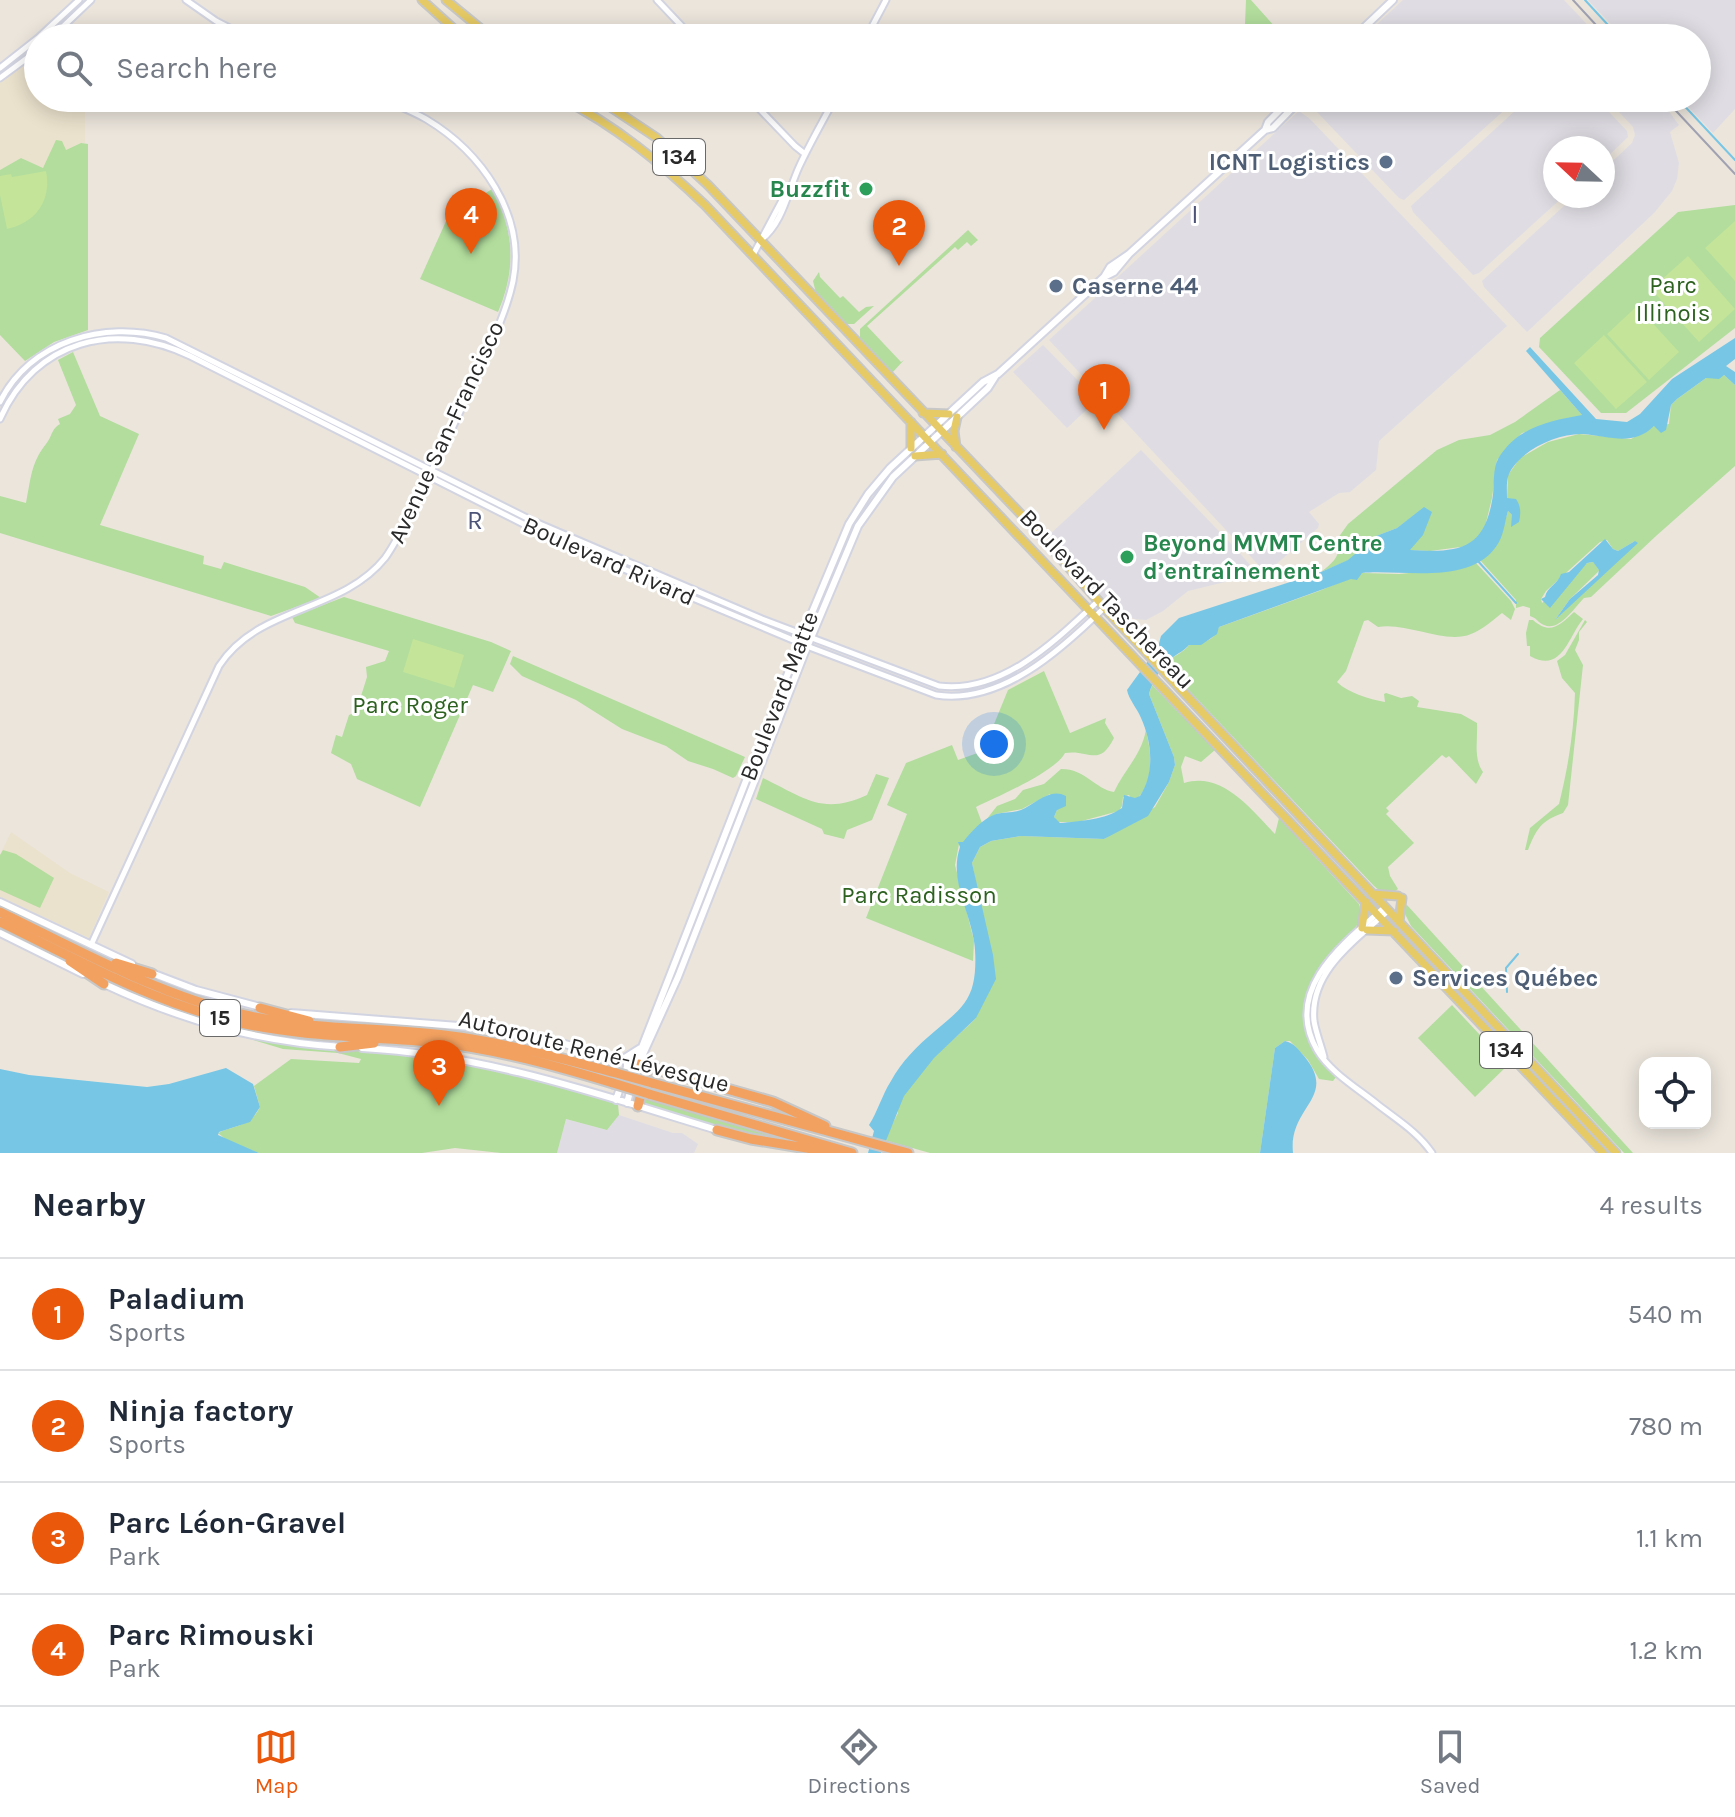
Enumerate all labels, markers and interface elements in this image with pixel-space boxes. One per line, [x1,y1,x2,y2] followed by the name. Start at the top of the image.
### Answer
[24,24,1711,112] search box
[52,46,96,90] icon: search
[116,50,277,86] text: Search here
[1543,136,1615,208] north arrow
[653,139,705,175] road number: 134
[1209,148,1370,176] place label: ICNT Logistics
[1377,153,1395,171] marker: ICNT Logistics
[769,175,850,203] place label: Buzzfit
[857,180,875,198] marker: Buzzfit
[445,188,497,254] pin: 4
[1191,199,1201,230] district label: I
[873,200,925,266] pin: 2
[1636,271,1710,327] park label: Parc Illinois
[1072,272,1198,300] place label: Caserne 44
[1047,277,1065,295] marker: Caserne 44
[382,316,510,548] street label: Avenue San-Francisco
[1078,364,1130,430] pin: 1
[1014,503,1200,695] street label: Boulevard Taschereau
[467,505,485,536] district label: R
[519,510,699,612] street label: Boulevard Rivard
[1143,529,1382,585] place label: Beyond MVMT Centre d’entraînement
[1118,548,1136,566] marker: Beyond MVMT Centre d’entraînement
[734,607,824,785] street label: Boulevard Matte
[352,691,468,719] park label: Parc Roger
[974,724,1014,764] your location
[841,881,997,909] park label: Parc Radisson
[1412,964,1598,992] place label: Services Québec
[1387,969,1405,987] marker: Services Québec
[200,1000,240,1036] road number: 15
[456,1004,732,1098] street label: Autoroute René-Lévesque
[1480,1032,1532,1068] road number: 134
[413,1040,465,1106] pin: 3
[1639,1057,1711,1129] map controls
[1639,1057,1711,1129] button: locate
[32,1185,146,1225] text: Nearby
[1599,1190,1703,1221] text: 4 results
[108,1281,245,1317] text: Paladium
[53,1299,63,1330] text: 1
[1628,1299,1703,1330] text: 540 m
[108,1317,186,1348] text: Sports
[108,1393,293,1429] text: Ninja factory
[50,1411,66,1442] text: 2
[1629,1411,1703,1442] text: 780 m
[108,1429,186,1460] text: Sports
[108,1505,346,1541] text: Parc Léon-Gravel
[50,1523,66,1554] text: 3
[1636,1523,1703,1554] text: 1.1 km
[108,1541,161,1572] text: Park
[108,1617,315,1653] text: Parc Rimouski
[50,1635,66,1666] text: 4
[1630,1635,1703,1666] text: 1.2 km
[108,1653,161,1684] text: Park
[254,1725,298,1799] tab: Map
[807,1725,911,1799] tab: Directions
[1420,1725,1481,1799] tab: Saved

